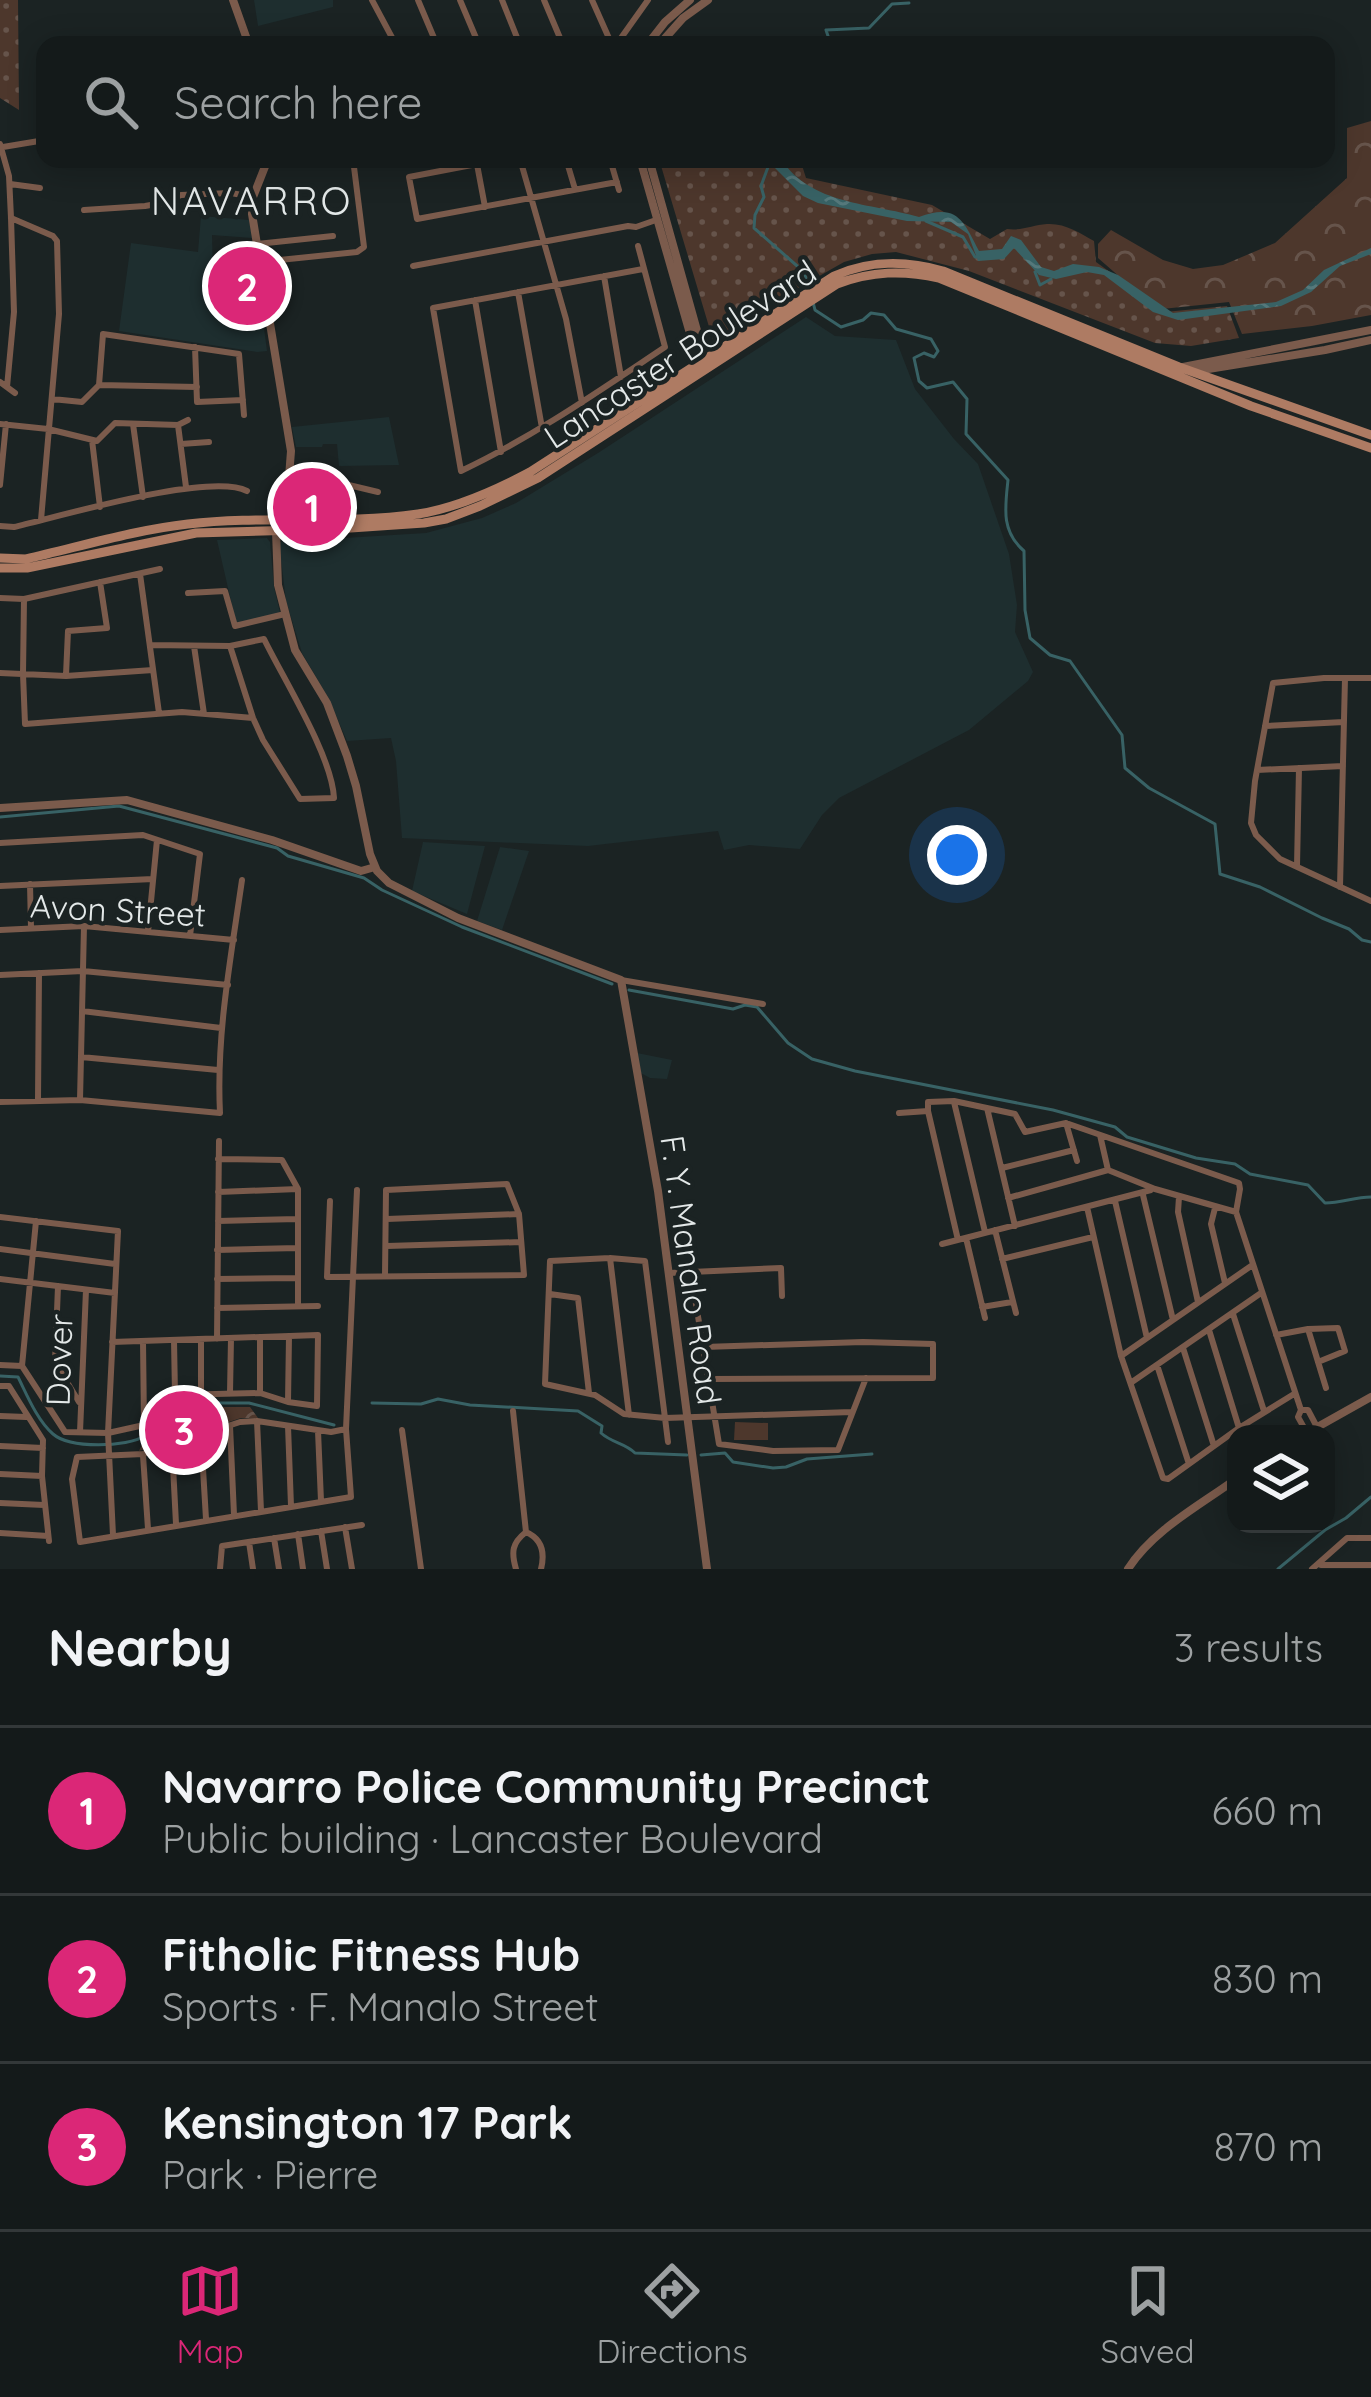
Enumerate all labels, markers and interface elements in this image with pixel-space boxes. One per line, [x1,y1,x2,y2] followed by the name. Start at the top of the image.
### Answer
[36,36,1335,168] search box
[78,69,144,135] icon: search
[174,74,422,130] text: Search here
[151,176,353,225] district label: NAVARRO
[208,241,286,331] pin: 2
[536,250,823,457] street label: Lancaster Boulevard
[273,462,351,552] pin: 1
[927,825,987,885] your location
[29,884,207,935] street label: Avon Street
[652,1133,731,1407] street label: F. Y. Manalo Road
[36,1313,81,1407] street label: Dover
[145,1385,223,1475] pin: 3
[1227,1425,1335,1533] map controls
[1227,1425,1335,1533] button: layers
[48,1615,232,1679] text: Nearby
[1174,1623,1323,1672] text: 3 results
[162,1758,931,1814] text: Navarro Police Community Precinct
[79,1786,95,1835] text: 1
[1212,1786,1323,1835] text: 660 m
[162,1814,823,1863] text: Public building · Lancaster Boulevard
[162,1926,580,1982] text: Fitholic Fitness Hub
[76,1954,98,2003] text: 2
[1212,1954,1323,2003] text: 830 m
[162,1982,599,2031] text: Sports · F. Manalo Street
[162,2094,573,2150] text: Kensington 17 Park
[77,2122,97,2171] text: 3
[1214,2122,1323,2171] text: 870 m
[162,2150,378,2199] text: Park · Pierre
[176,2258,244,2371] tab: Map
[596,2258,748,2371] tab: Directions
[1101,2258,1195,2371] tab: Saved

